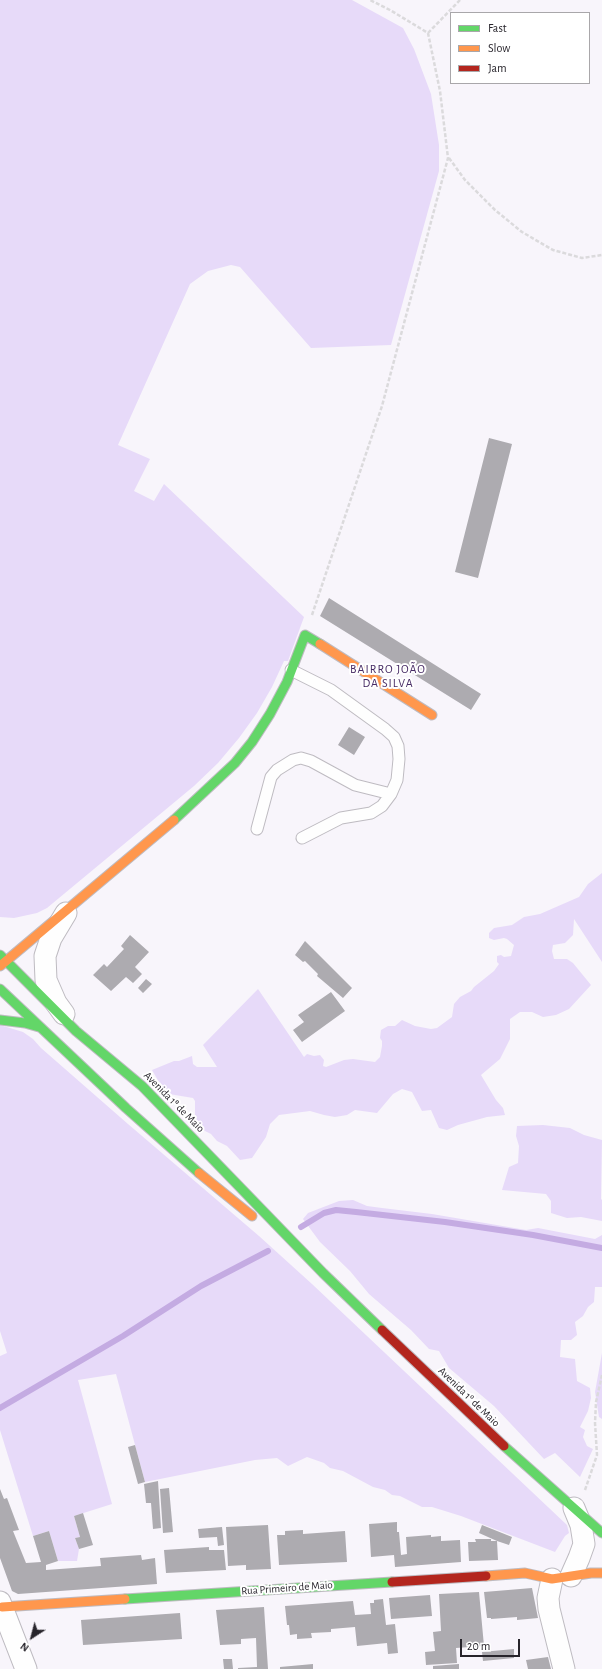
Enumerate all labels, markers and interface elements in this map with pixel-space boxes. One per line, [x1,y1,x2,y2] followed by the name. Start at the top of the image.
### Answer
[450,12,590,84] legend
[488,22,507,34] text: Fast
[488,42,510,54] text: Slow
[488,62,507,74] text: Jam
[350,662,426,690] district label: BAIRRO JOÃO DA SILVA
[141,1069,207,1135] street label: Avenida 1º de Maio
[436,1364,502,1430] street label: Avenida 1º de Maio
[241,1578,333,1598] street label: Rua Primeiro de Maio
[12,1617,52,1657] north arrow
[462,1631,522,1657] scale bar
[18,1640,31,1654] text: N
[467,1640,490,1652] text: 20 m

